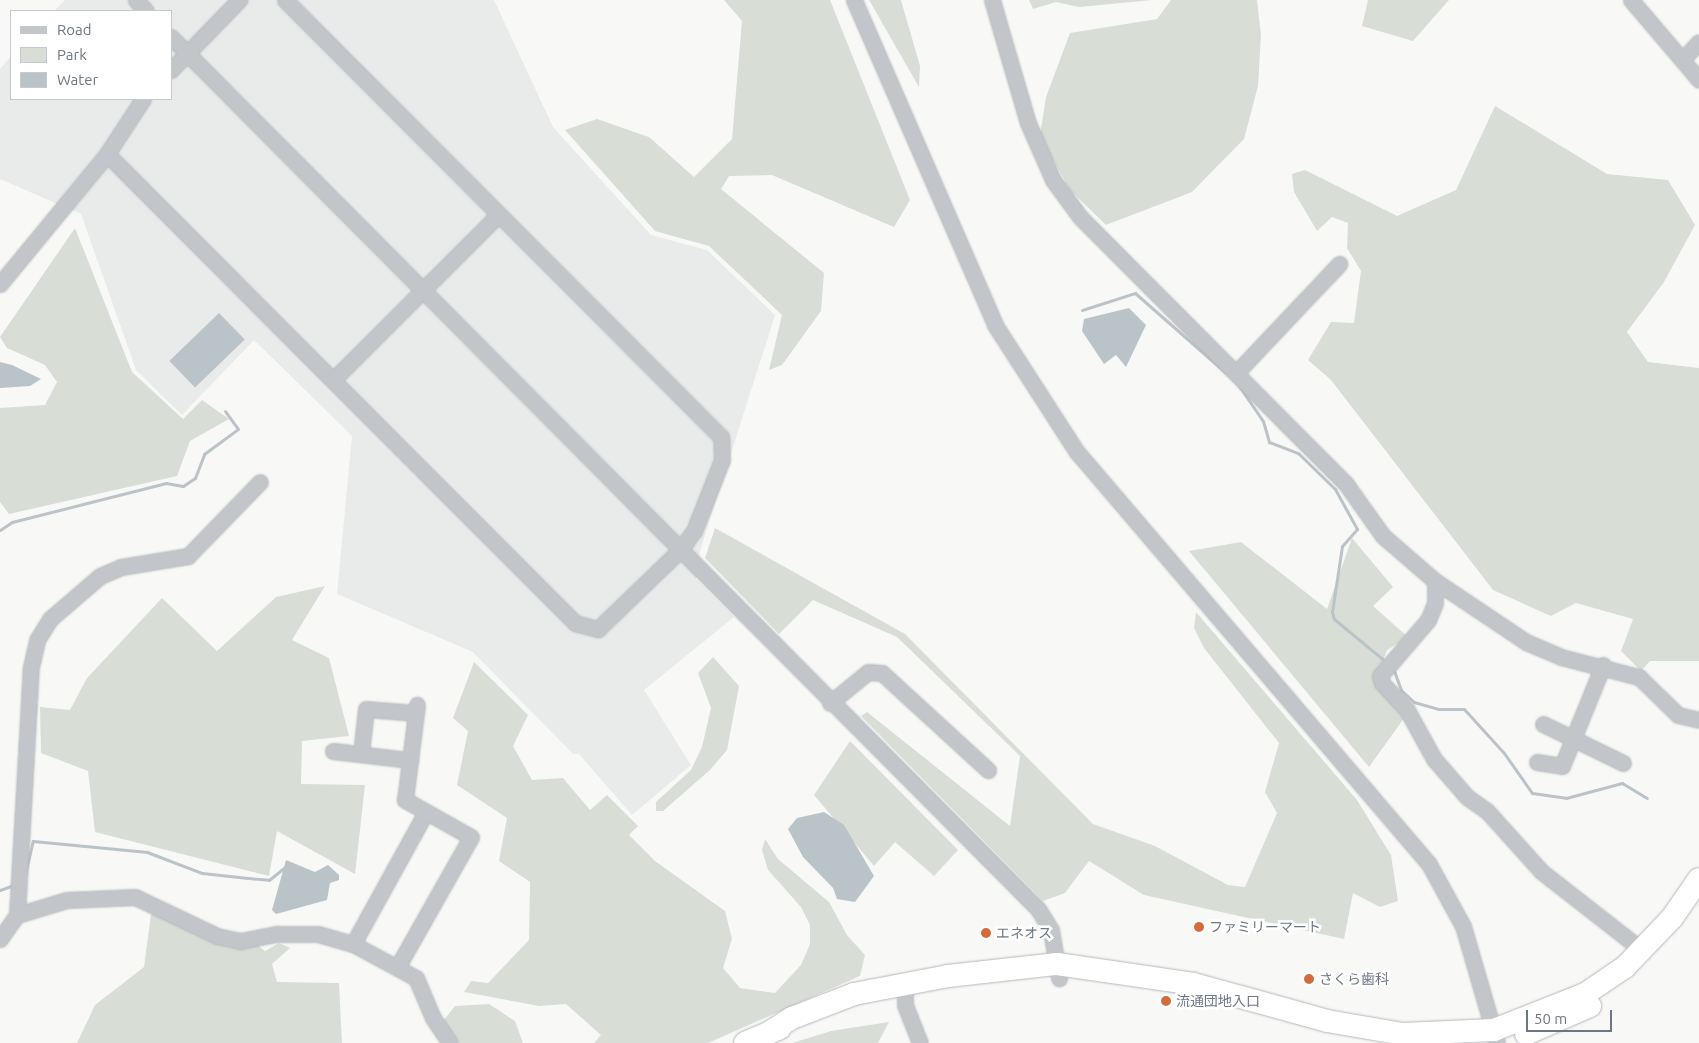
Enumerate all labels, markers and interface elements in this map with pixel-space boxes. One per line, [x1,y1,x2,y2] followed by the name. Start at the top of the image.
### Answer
[10,10,172,100] legend
[57,21,92,38] text: Road
[57,46,87,63] text: Park
[57,71,98,88] text: Water
[1209,919,1321,935] place label: ファミリーマート
[1193,921,1205,933] marker: ファミリーマート
[996,925,1052,941] place label: エネオス
[980,927,992,939] marker: エネオス
[1319,971,1389,987] place label: さくら歯科
[1303,973,1315,985] marker: さくら歯科
[1176,993,1260,1009] place label: 流通団地入口
[1160,995,1172,1007] marker: 流通団地入口
[1529,1000,1615,1032] scale bar
[1534,1010,1567,1027] text: 50 m

